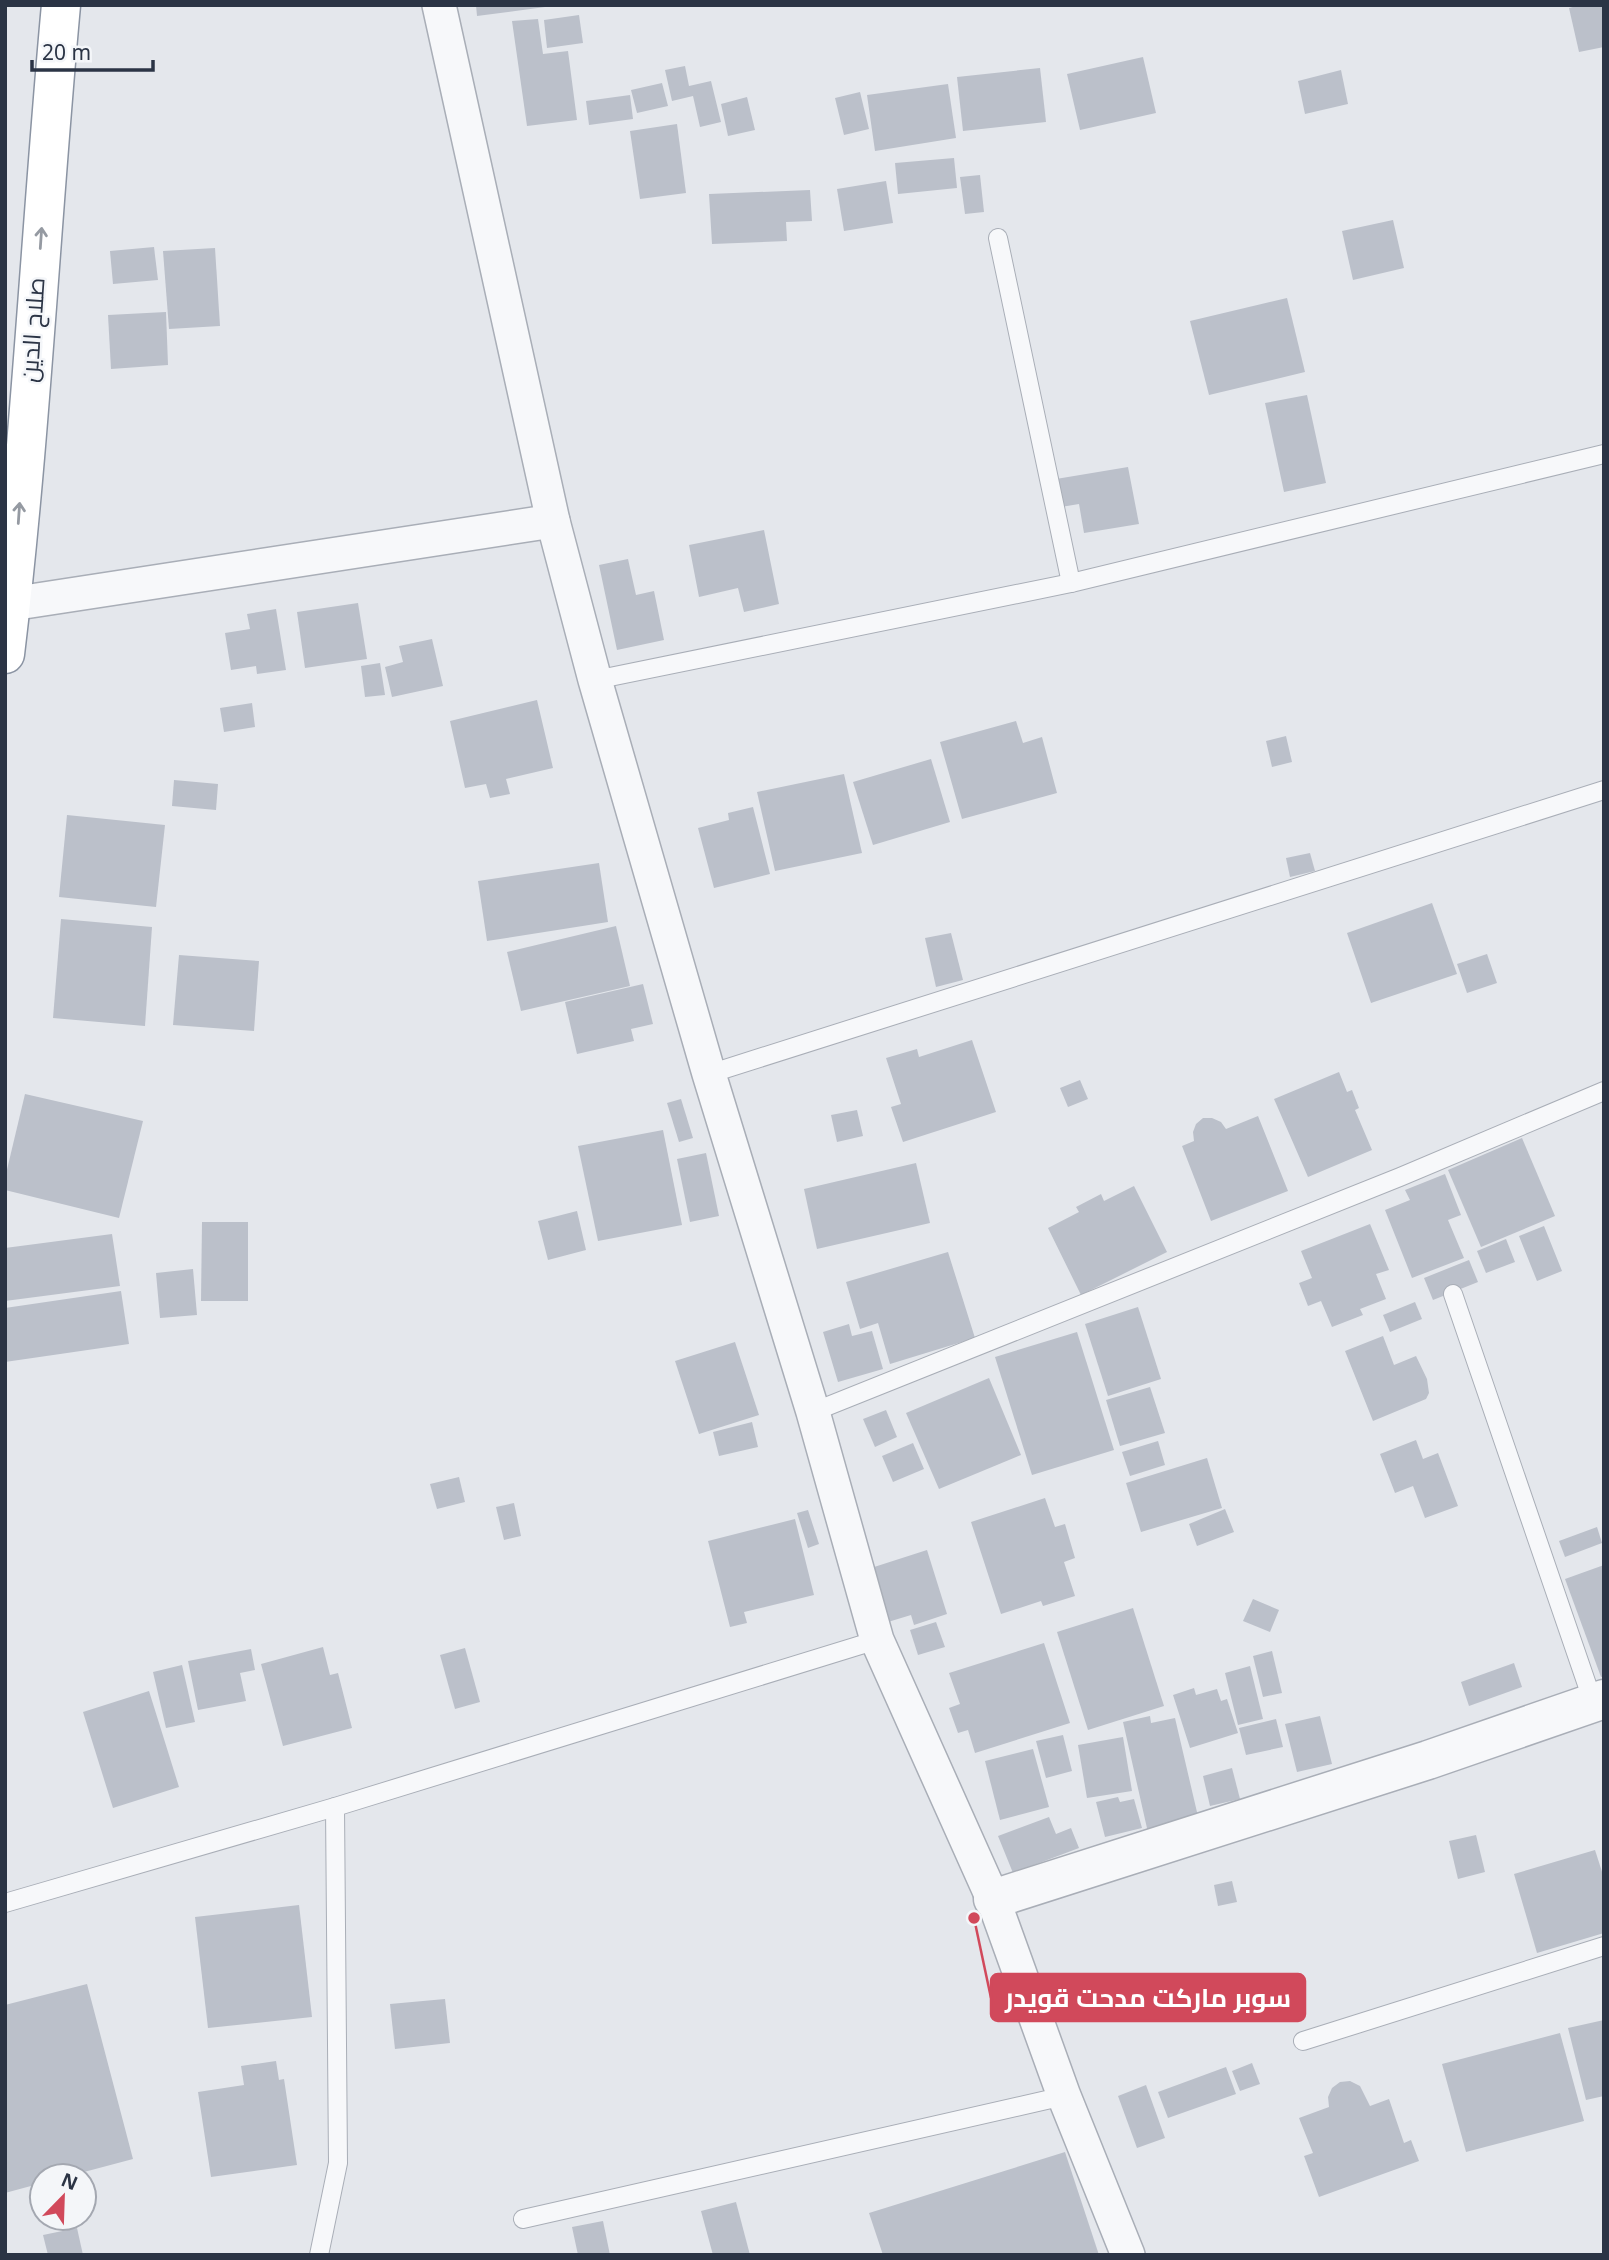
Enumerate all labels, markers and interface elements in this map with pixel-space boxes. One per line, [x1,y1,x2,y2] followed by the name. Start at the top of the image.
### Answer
[32,28,152,72] scale bar
[42,38,91,66] text: 20 m
[34,227,47,250] one-way arrow
[11,276,53,384] street label: صلاح الدين
[13,503,26,525] one-way arrow
[991,1974,1305,2021] callout: سوبر ماركت مدحت قويدر
[1004,1979,1291,2015] text: سوبر ماركت مدحت قويدر
[28,2162,98,2232] north arrow
[57,2166,82,2196] text: N

